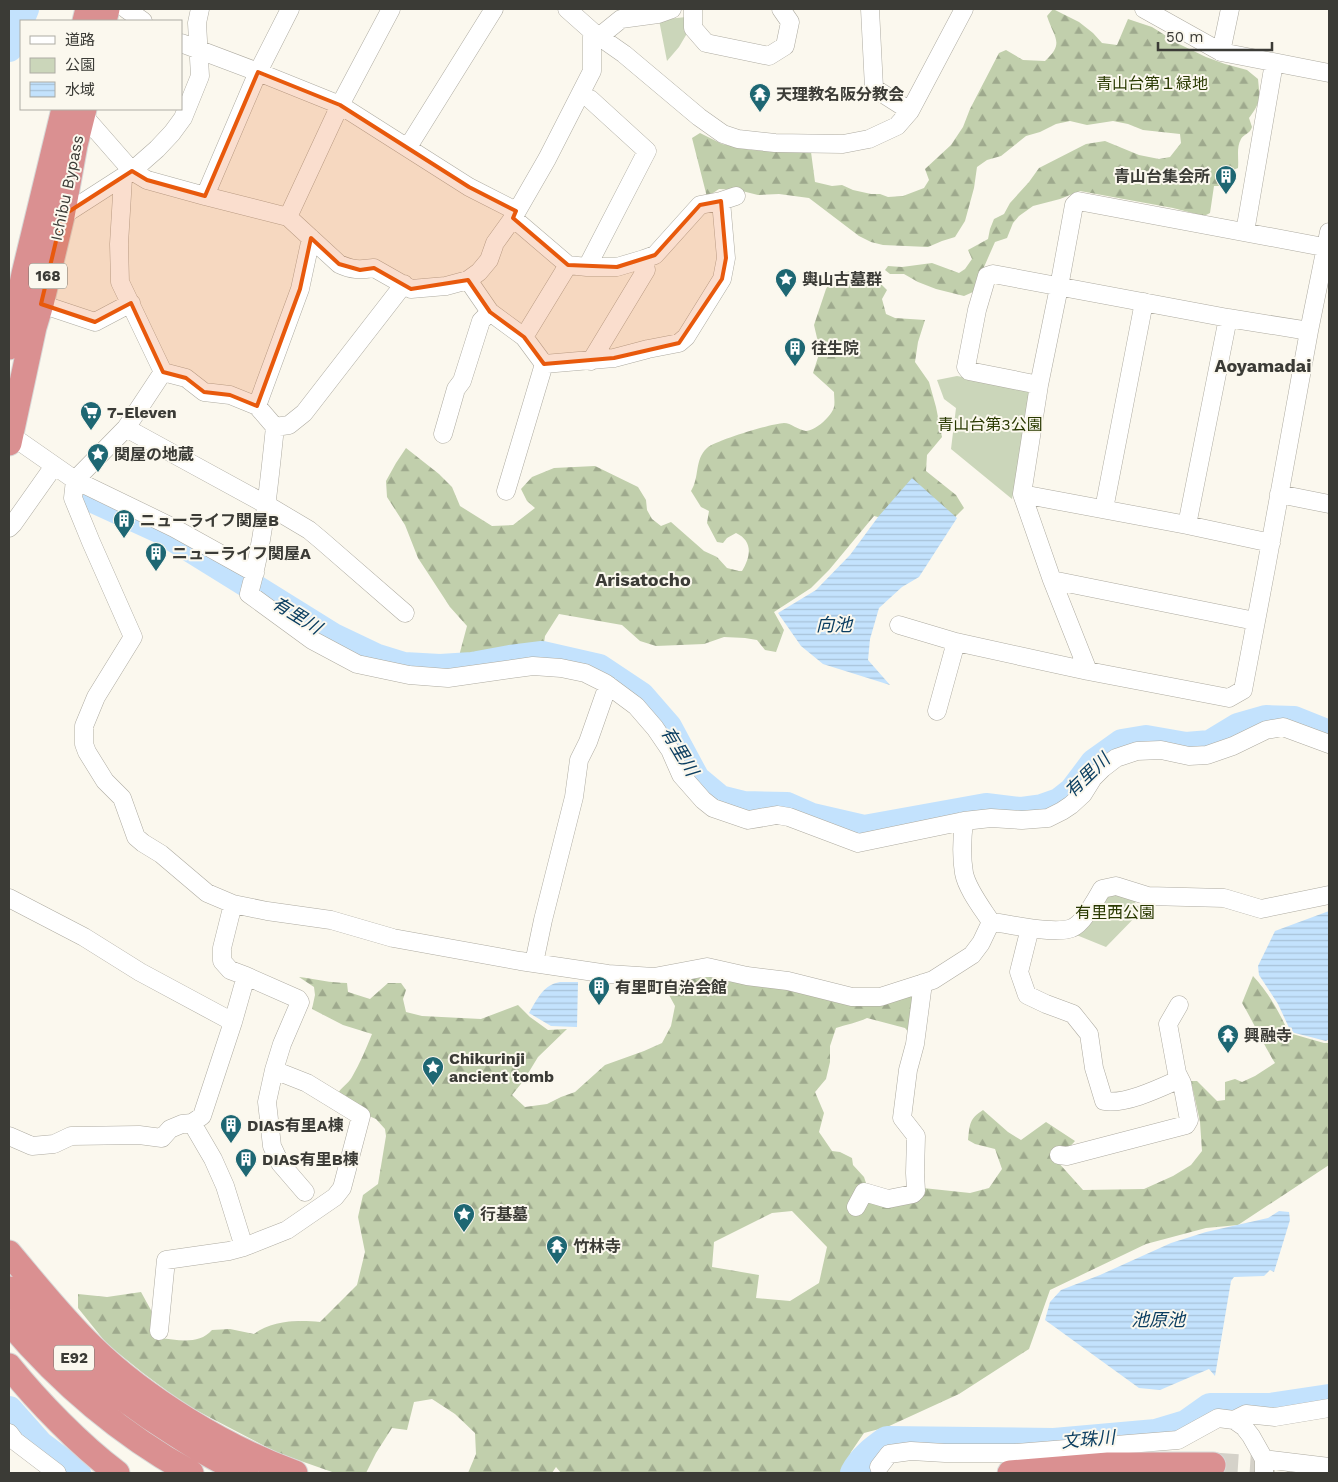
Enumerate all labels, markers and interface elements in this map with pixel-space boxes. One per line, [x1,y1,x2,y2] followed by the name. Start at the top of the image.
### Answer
[20,20,182,110] legend
[1158,20,1272,52] scale bar
[1166,28,1203,46] text: 50 m
[65,31,95,49] text: 道路
[65,56,95,74] text: 公園
[1096,74,1208,93] park label: 青山台第１緑地
[65,81,95,99] text: 水域
[748,82,772,113] temple icon: 天理教名阪分教会
[776,85,904,104] place label: 天理教名阪分教会
[47,133,87,243] street label: Ichibu Bypass
[1214,164,1238,195] building icon: 青山台集会所
[1114,167,1210,186] place label: 青山台集会所
[29,264,67,288] road number: 168
[774,267,798,298] place icon: 輿山古墓群
[802,270,882,289] place label: 輿山古墓群
[783,336,807,367] building icon: 往生院
[811,339,859,358] place label: 往生院
[1215,355,1311,376] district label: Aoyamadai
[79,400,103,431] supermarket icon: 7-Eleven
[107,403,177,422] place label: 7-Eleven
[937,415,1043,434] park label: 青山台第3公園
[86,442,110,473] place icon: 関屋の地蔵
[114,445,194,464] place label: 関屋の地蔵
[112,508,136,539] building icon: ニューライフ関屋B
[140,511,279,530] place label: ニューライフ関屋B
[144,541,168,572] building icon: ニューライフ関屋A
[172,544,311,563] place label: ニューライフ関屋A
[595,569,691,590] district label: Arisatocho
[269,592,327,639] water label: 有里川
[816,614,854,635] water label: 向池
[657,722,704,781] water label: 有里川
[1060,747,1115,801] water label: 有里川
[1075,903,1155,922] park label: 有里西公園
[587,975,611,1006] building icon: 有里町自治会館
[615,978,727,997] place label: 有里町自治会館
[1216,1023,1240,1054] temple icon: 興融寺
[1244,1026,1292,1045] place label: 興融寺
[449,1049,554,1086] place label: Chikurinji ancient tomb
[421,1055,445,1086] place icon: Chikurinji ancient tomb
[219,1113,243,1144] building icon: DIAS有里A棟
[247,1116,344,1135] place label: DIAS有里A棟
[234,1147,258,1178] building icon: DIAS有里B棟
[262,1150,359,1169] place label: DIAS有里B棟
[452,1202,476,1233] place icon: 行基墓
[480,1205,528,1224] place label: 行基墓
[545,1234,569,1265] temple icon: 竹林寺
[573,1237,621,1256] place label: 竹林寺
[1131,1309,1187,1330] water label: 池原池
[54,1346,94,1370] road number: E92
[1060,1426,1118,1452] water label: 文珠川

